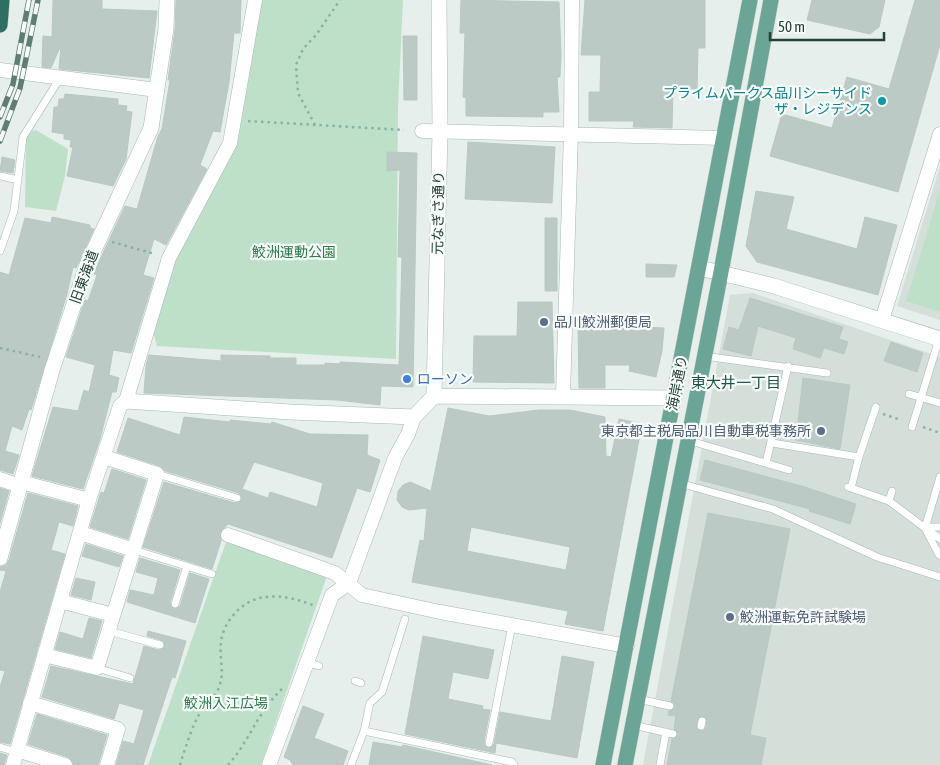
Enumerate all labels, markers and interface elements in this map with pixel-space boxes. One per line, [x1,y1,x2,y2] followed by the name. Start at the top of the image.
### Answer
[770,10,884,42] scale bar
[778,18,805,35] text: 50 m
[663,85,872,117] place label: プライムパークス品川シーサイド ザ・レジデンス
[876,95,888,107] marker: プライムパークス品川シーサイド ザ・レジデンス
[429,171,447,255] street label: 元なぎさ通り
[252,244,336,260] park label: 鮫洲運動公園
[67,248,101,306] street label: 旧東海道
[554,314,652,330] place label: 品川鮫洲郵便局
[538,316,550,328] marker: 品川鮫洲郵便局
[664,354,690,412] street label: 海岸通り
[417,371,473,387] place label: ローソン
[401,373,413,385] marker: ローソン
[691,374,781,391] district label: 東大井一丁目
[601,423,811,439] place label: 東京都主税局品川自動車税事務所
[815,425,827,437] marker: 東京都主税局品川自動車税事務所
[740,609,866,625] place label: 鮫洲運転免許試験場
[724,611,736,623] marker: 鮫洲運転免許試験場
[184,695,268,711] park label: 鮫洲入江広場

